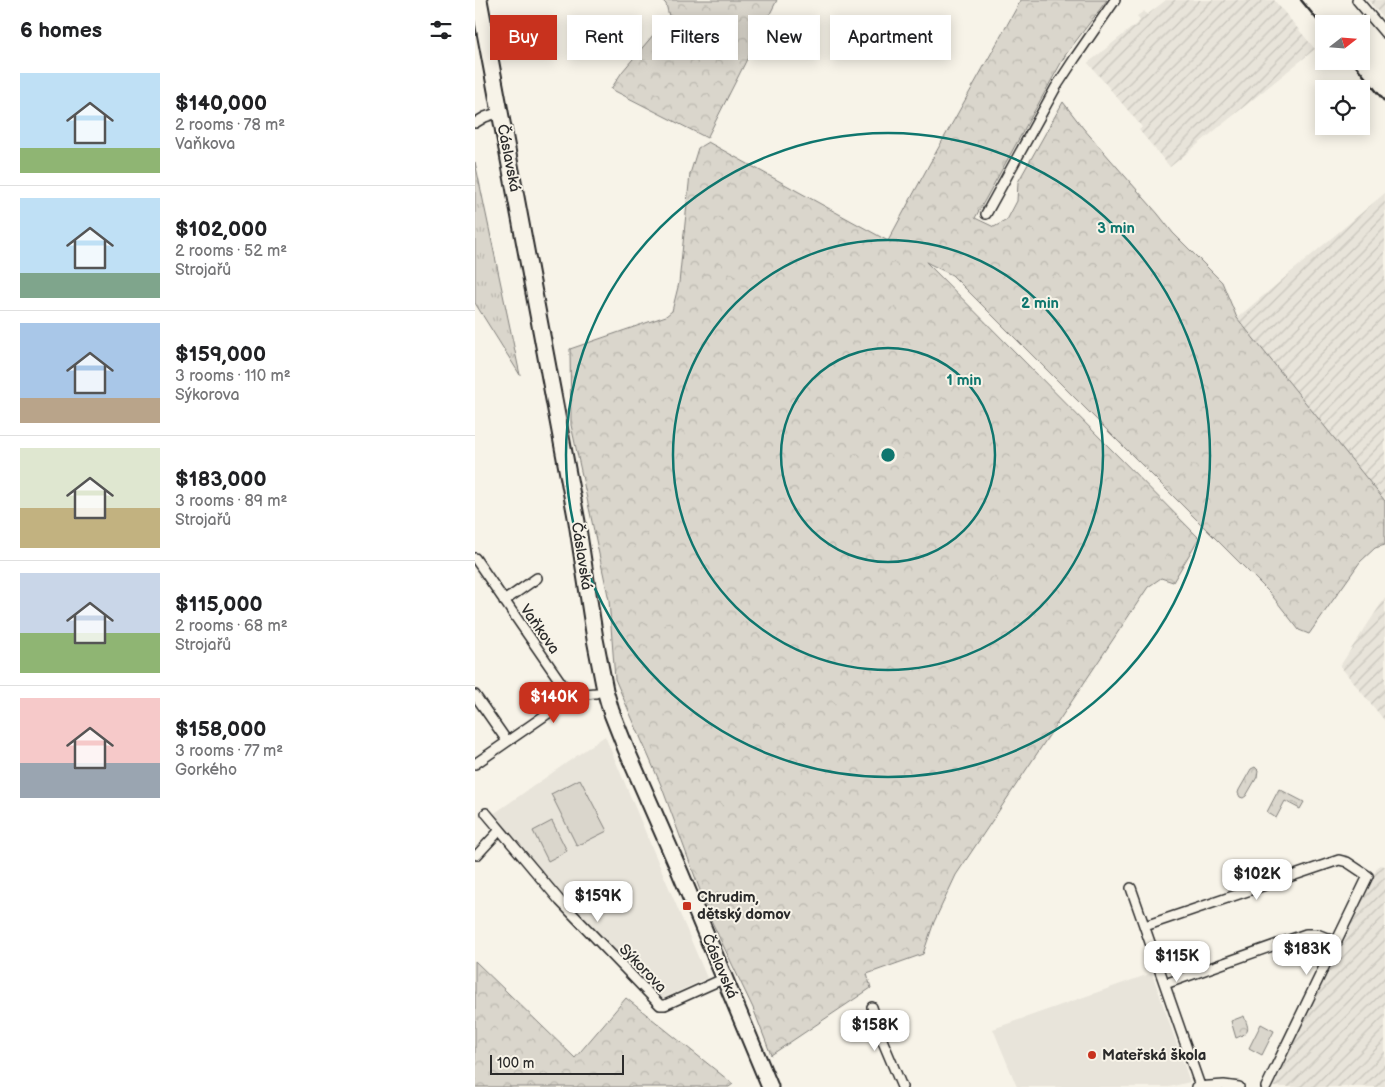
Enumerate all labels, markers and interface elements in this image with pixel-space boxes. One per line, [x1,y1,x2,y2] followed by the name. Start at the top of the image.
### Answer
[490,15,557,60] chip: Buy
[567,15,642,60] chip: Rent
[652,15,738,60] chip: Filters
[748,15,820,60] chip: New
[830,15,951,60] chip: Apartment
[1315,15,1370,70] north arrow
[1315,15,1370,135] map controls
[427,16,455,44] icon: filters
[20,18,102,43] text: 6 homes
[1315,80,1370,135] button: locate
[175,91,267,116] text: $140,000
[60,93,120,153] icon: home
[175,116,285,135] text: 2 rooms · 78 m²
[493,123,524,194] street label: Čáslavská
[175,135,235,154] text: Vaňkova
[175,217,267,242] text: $102,000
[60,218,120,278] icon: home
[1097,219,1135,238] text: 3 min
[175,242,287,261] text: 2 rooms · 52 m²
[175,261,231,280] text: Strojařů
[1021,294,1059,313] text: 2 min
[175,342,266,367] text: $159,000
[60,343,120,403] icon: home
[175,367,291,386] text: 3 rooms · 110 m²
[946,371,982,390] text: 1 min
[175,386,240,405] text: Sýkorova
[879,446,897,464] centre of rings
[175,467,266,492] text: $183,000
[60,468,120,528] icon: home
[175,492,287,511] text: 3 rooms · 89 m²
[175,511,231,530] text: Strojařů
[567,521,596,591] street label: Čáslavská
[175,592,263,617] text: $115,000
[60,593,120,653] icon: home
[516,601,564,658] street label: Vaňkova
[175,617,288,636] text: 2 rooms · 68 m²
[175,636,231,655] text: Strojařů
[519,682,589,724] pin: $140K
[530,688,578,707] text: $140K
[175,717,266,742] text: $158,000
[60,718,120,778] icon: home
[175,742,283,761] text: 3 rooms · 77 m²
[175,761,237,780] text: Gorkého
[1222,858,1292,901] pin: $102K
[1233,865,1281,884] text: $102K
[563,880,633,923] pin: $159K
[575,887,621,906] text: $159K
[697,888,792,924] place label: Chrudim, dětský domov
[681,900,693,912] marker: Chrudim, dětský domov
[697,931,742,1001] street label: Čáslavská
[1272,934,1342,976] pin: $183K
[615,940,671,997] street label: Sýkorova
[1142,940,1212,983] pin: $115K
[1283,940,1331,959] text: $183K
[1155,947,1199,966] text: $115K
[840,1010,910,1052] pin: $158K
[851,1016,899,1035] text: $158K
[1102,1046,1206,1065] place label: Mateřská škola
[1086,1049,1098,1061] marker: Mateřská škola
[490,1052,624,1075] scale bar
[497,1055,534,1072] text: 100 m

